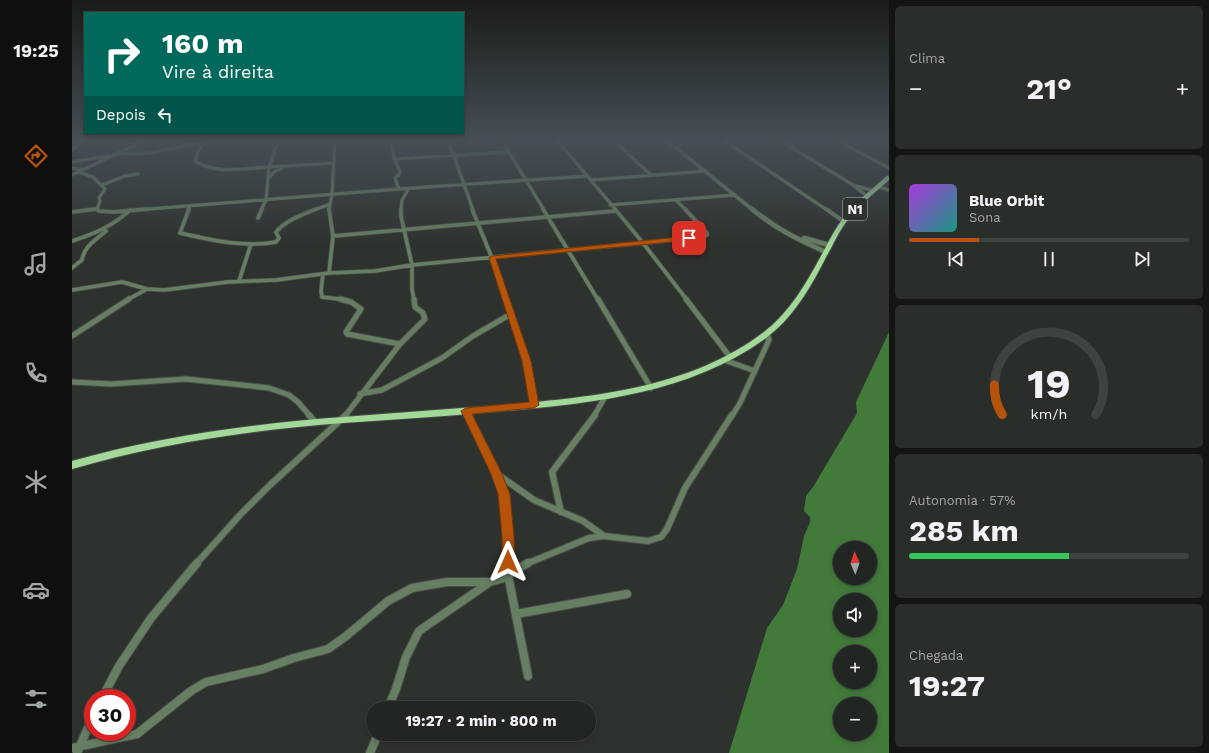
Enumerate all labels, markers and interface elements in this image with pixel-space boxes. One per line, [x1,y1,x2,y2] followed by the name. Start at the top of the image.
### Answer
[162,27,244,60] text: 160 m
[96,28,148,80] icon: right
[13,40,59,61] text: 19:25
[909,51,945,66] text: Clima
[162,61,274,82] text: Vire à direita
[1026,71,1072,106] text: 21°
[909,76,922,101] text: −
[1176,76,1189,101] text: +
[154,104,176,126] icon: left
[96,106,146,124] text: Depois
[22,142,50,170] icon: directions
[969,192,1044,210] text: Blue Orbit
[843,198,867,220] road number: N1
[969,210,1001,225] text: Sona
[672,221,706,255] pin
[678,227,700,249] icon: arrive
[945,248,967,270] icon: previous
[1038,248,1060,270] icon: pause
[1131,248,1153,270] icon: next
[22,250,50,278] icon: music
[1027,358,1071,407] text: 19
[22,359,50,387] icon: phone
[1031,405,1067,421] text: km/h
[22,468,50,496] icon: climate
[909,493,1015,508] text: Autonomia · 57%
[909,513,1019,548] text: 285 km
[487,541,529,583] position arrow
[833,541,877,585] north arrow
[833,541,877,741] map controls
[22,576,50,604] icon: car
[833,593,877,637] button: sound
[833,645,877,689] button: +
[909,648,963,663] text: Chegada
[909,668,985,703] text: 19:27
[22,685,50,713] icon: filters
[84,689,136,741] speed limit sign: 30
[833,697,877,741] button: −
[405,712,557,730] text: 19:27 · 2 min · 800 m

